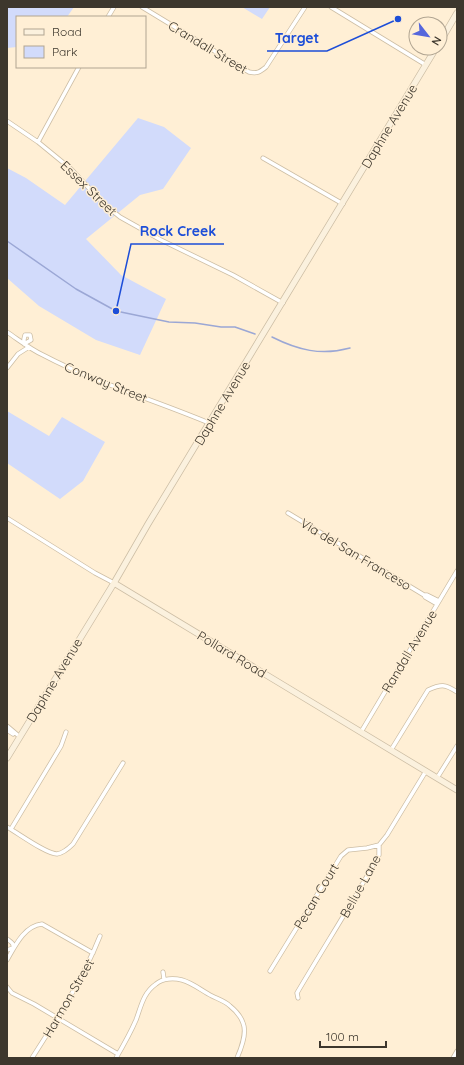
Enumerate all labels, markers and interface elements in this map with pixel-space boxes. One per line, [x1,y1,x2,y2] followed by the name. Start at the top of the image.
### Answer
[16,16,146,68] legend
[408,16,448,56] north arrow
[166,17,250,77] street label: Crandall Street
[52,24,82,39] text: Road
[267,25,327,51] callout: Target
[275,29,320,47] text: Target
[428,34,445,48] text: N
[52,44,77,59] text: Park
[358,81,420,171] street label: Daphne Avenue
[57,157,121,219] street label: Essex Street
[131,218,224,244] callout: Rock Creek
[140,222,216,240] text: Rock Creek
[62,358,150,406] street label: Conway Street
[191,358,253,448] street label: Daphne Avenue
[298,515,414,593] street label: Via del San Franceso
[378,607,440,695] street label: Randall Avenue
[195,627,269,681] street label: Pollard Road
[23,635,85,725] street label: Daphne Avenue
[336,852,384,920] street label: Bellue Lane
[290,860,342,932] street label: Pecan Court
[39,956,97,1040] street label: Harmon Street
[320,1023,386,1049] scale bar
[326,1029,359,1044] text: 100 m

